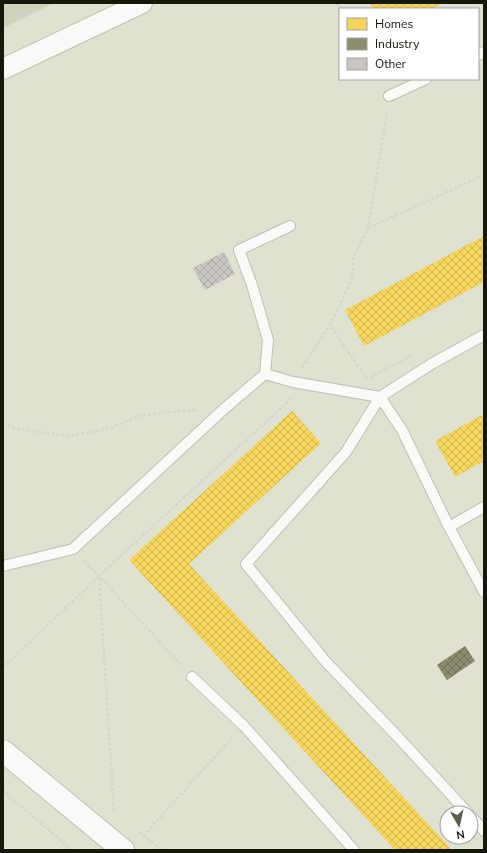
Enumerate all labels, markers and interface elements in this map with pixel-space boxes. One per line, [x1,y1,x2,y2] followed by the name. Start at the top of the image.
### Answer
[339,8,479,80] legend
[375,16,413,32] text: Homes
[375,36,420,52] text: Industry
[375,56,407,72] text: Other
[439,805,479,845] north arrow
[455,826,466,842] text: N

